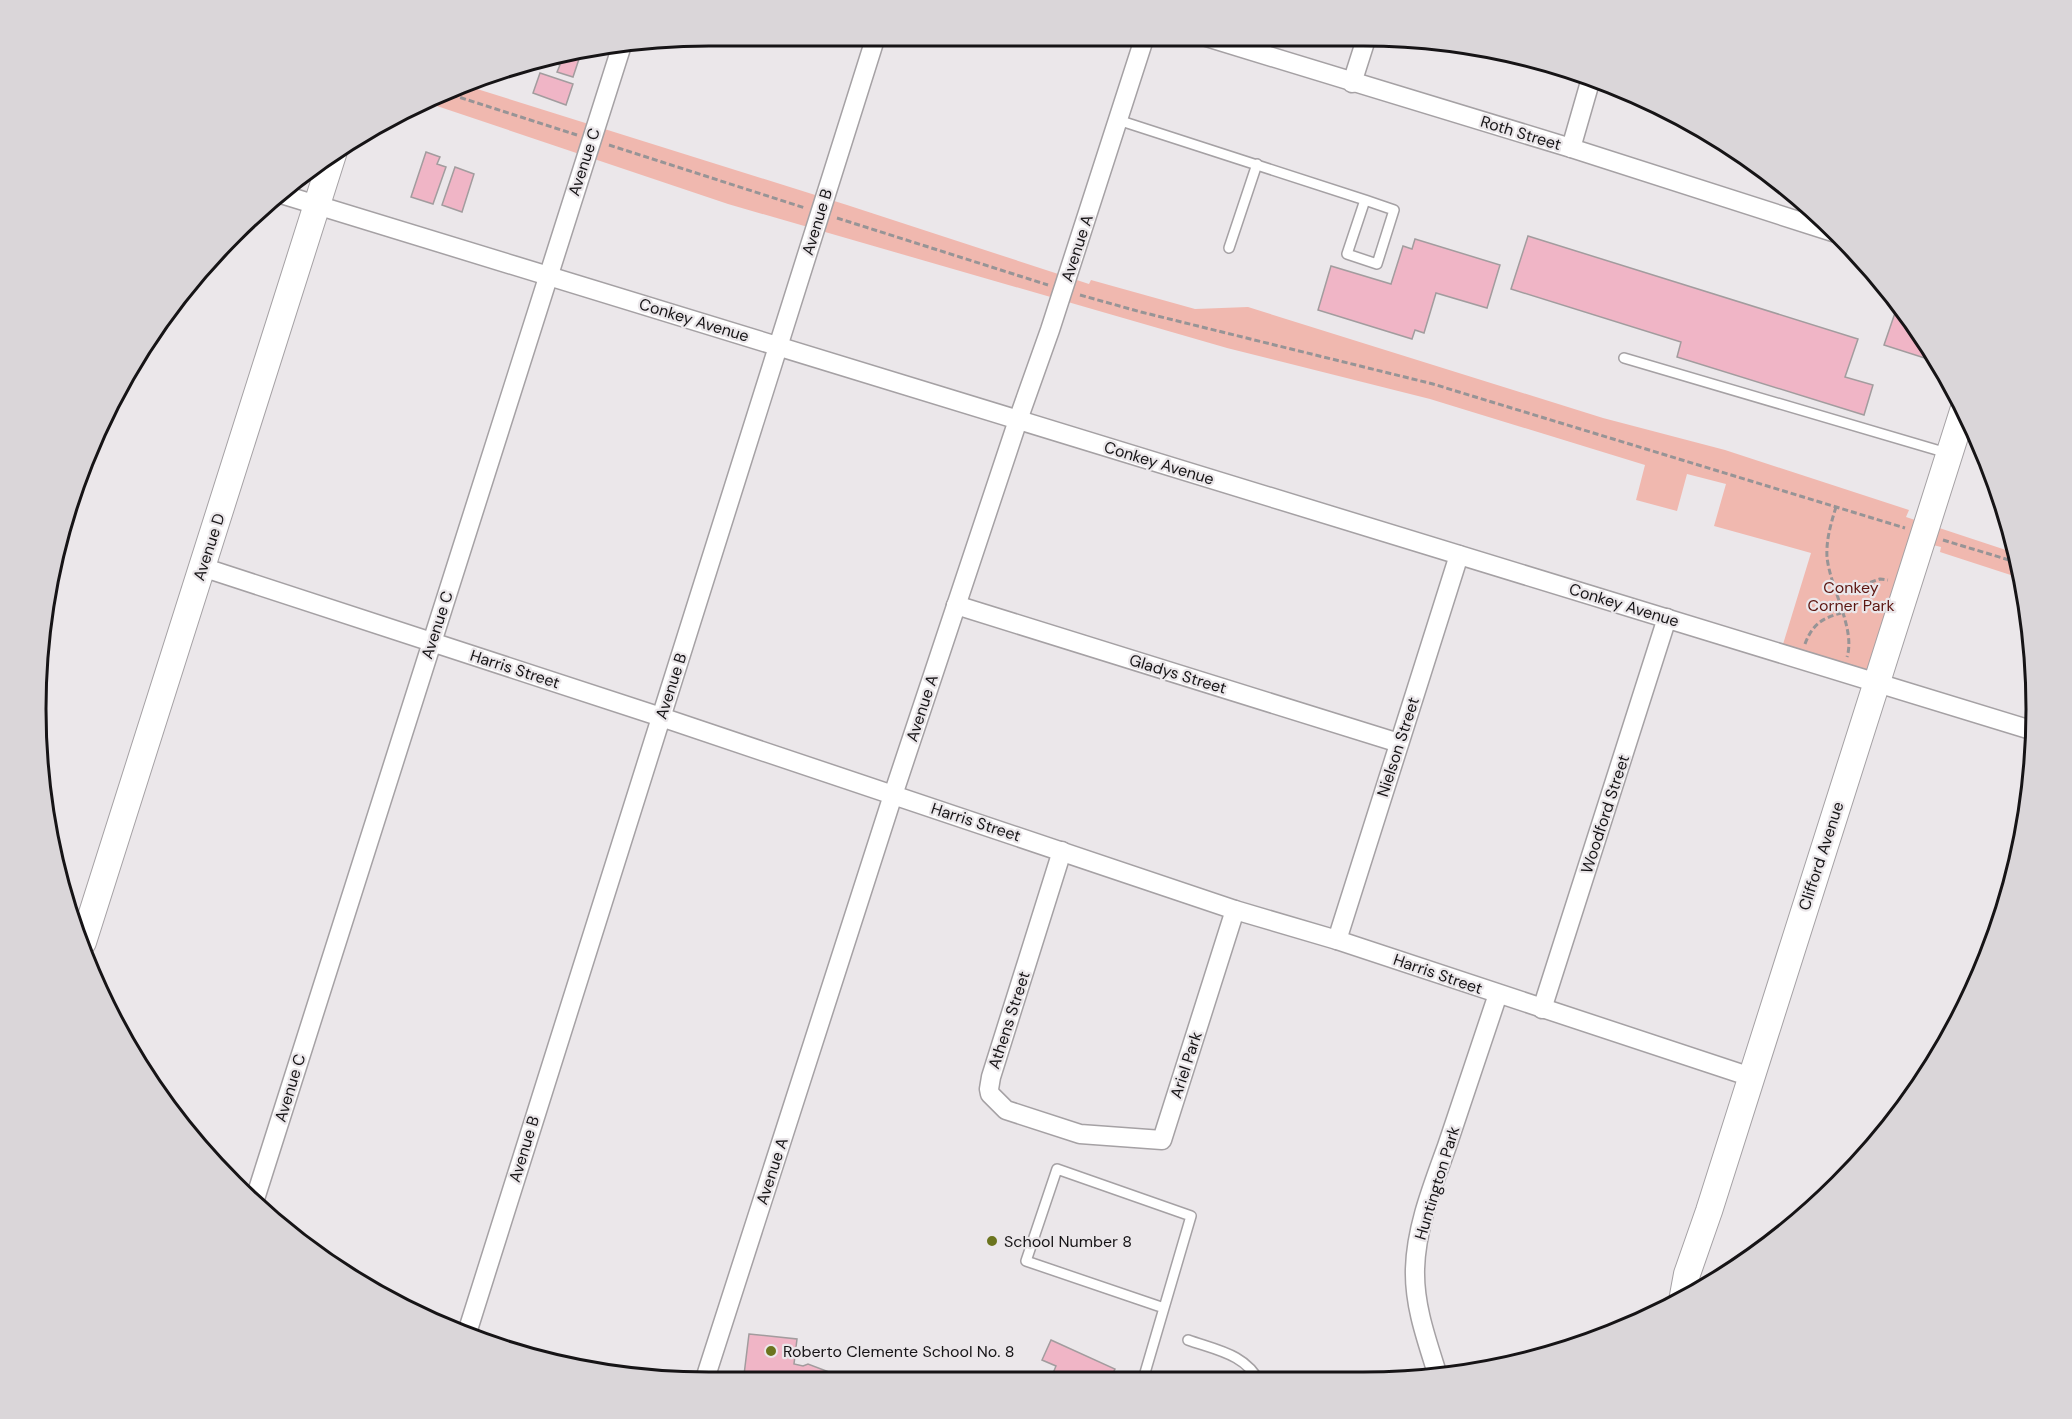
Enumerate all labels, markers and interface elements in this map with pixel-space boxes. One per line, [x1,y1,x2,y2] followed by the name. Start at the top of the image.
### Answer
[1478,111,1564,155] street label: Roth Street
[563,125,605,199] street label: Avenue C
[797,186,837,258] street label: Avenue B
[1056,211,1098,284] street label: Avenue A
[636,293,752,347] street label: Conkey Avenue
[1101,436,1217,490] street label: Conkey Avenue
[188,511,230,583] street label: Avenue D
[1808,577,1894,616] park label: Conkey Corner Park
[1566,578,1682,632] street label: Conkey Avenue
[416,588,458,662] street label: Avenue C
[468,645,562,693] street label: Harris Street
[1127,649,1229,699] street label: Gladys Street
[650,650,692,722] street label: Avenue B
[901,671,943,744] street label: Avenue A
[1372,694,1424,800] street label: Nielson Street
[1576,752,1634,876] street label: Woodford Street
[929,798,1023,846] street label: Harris Street
[1794,799,1848,913] street label: Clifford Avenue
[1391,949,1485,999] street label: Harris Street
[983,969,1035,1071] street label: Athens Street
[1165,1029,1207,1101] street label: Ariel Park
[270,1051,310,1125] street label: Avenue C
[504,1113,544,1185] street label: Avenue B
[1410,1123,1464,1243] street label: Huntington Park
[751,1134,793,1207] street label: Avenue A
[1004,1231,1132,1252] place label: School Number 8
[985,1234,999,1248] marker: School Number 8
[783,1341,1015,1362] place label: Roberto Clemente School No. 8
[764,1344,778,1358] marker: Roberto Clemente School No. 8

